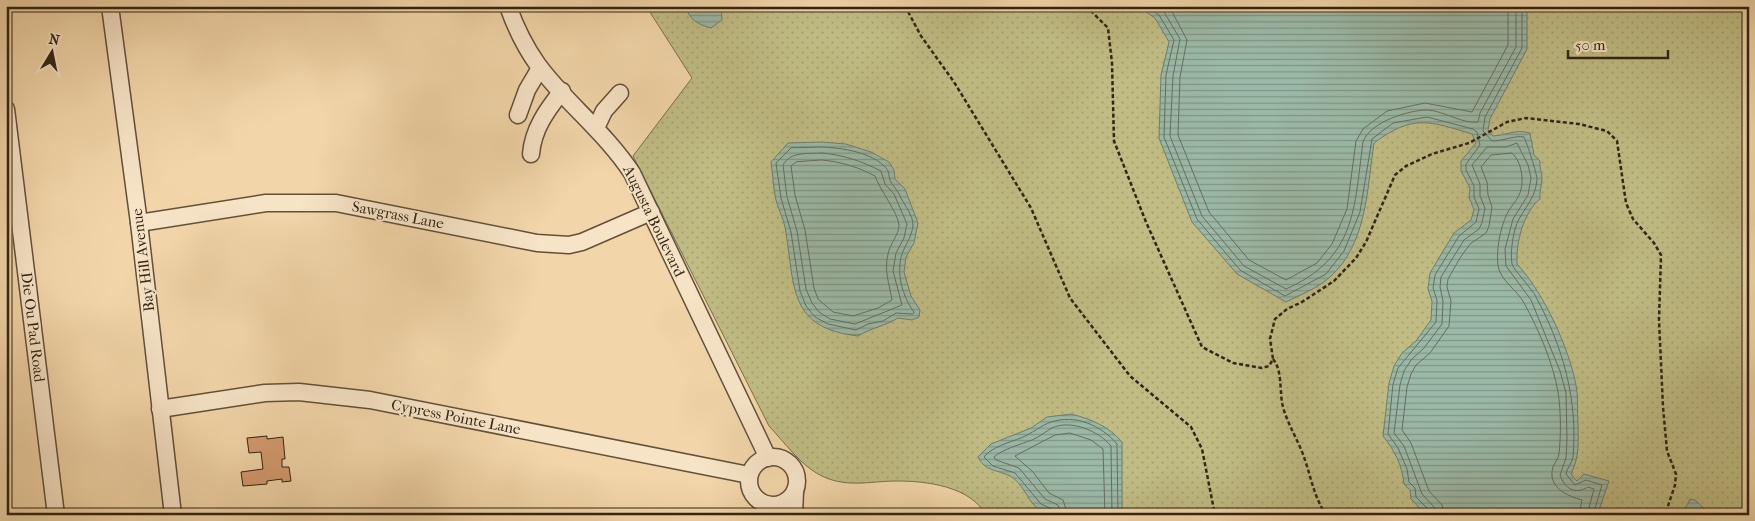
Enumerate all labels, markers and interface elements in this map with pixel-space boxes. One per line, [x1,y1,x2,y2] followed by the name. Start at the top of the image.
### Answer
[28,28,78,78] north arrow
[1568,28,1668,60] scale bar
[47,30,61,49] text: N
[1575,36,1606,54] text: 50 m
[619,162,689,280] street label: Augusta Boulevard
[351,197,446,233] street label: Sawgrass Lane
[128,207,158,313] street label: Bay Hill Avenue
[17,271,49,384] street label: Die Ou Pad Road
[390,396,523,438] street label: Cypress Pointe Lane

